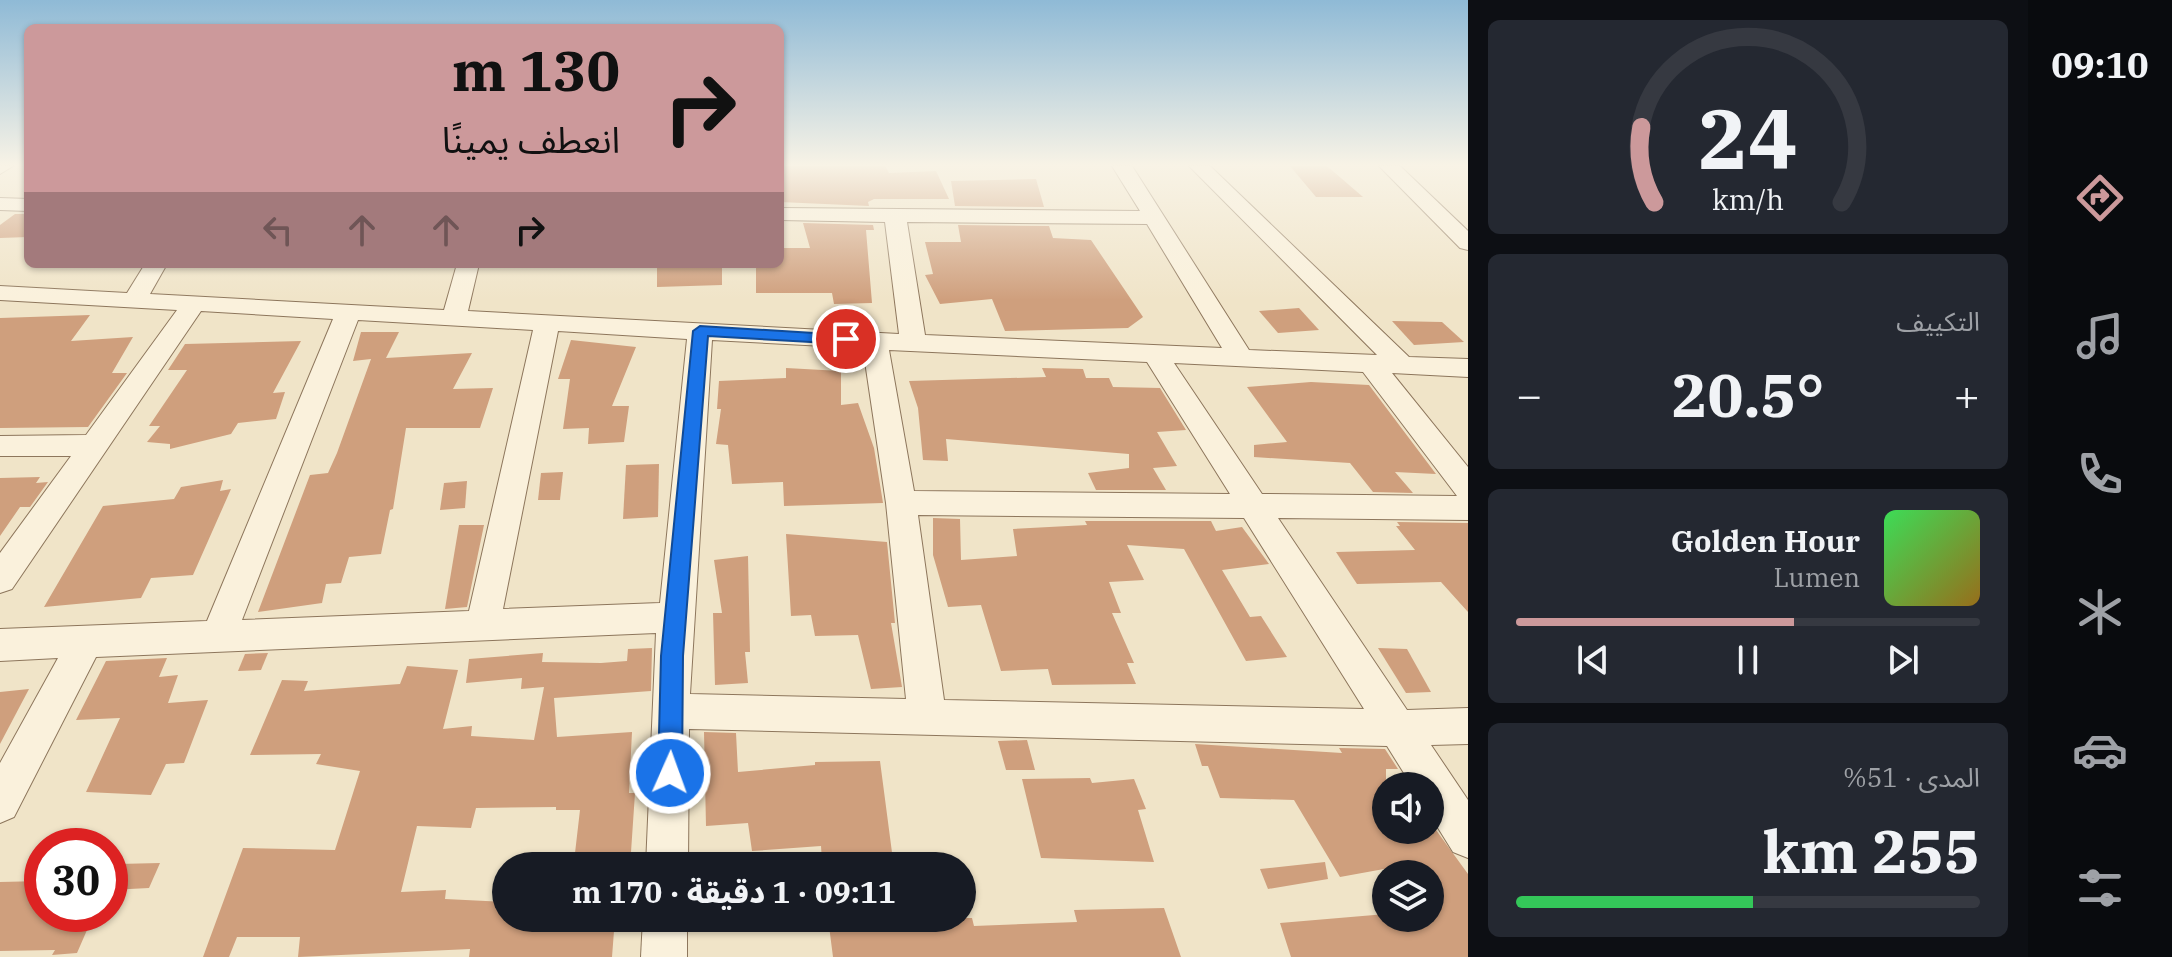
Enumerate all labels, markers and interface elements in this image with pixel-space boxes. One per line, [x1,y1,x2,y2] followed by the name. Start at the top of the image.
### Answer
[452,34,620,106] text: 130 m
[2051,41,2149,88] text: 09:10
[648,56,752,160] icon: right
[1698,84,1798,192] text: 24
[442,116,620,163] text: انعطف يمينًا
[2072,170,2128,226] icon: directions
[1712,181,1784,218] text: km/h
[256,208,300,252] icon: left
[340,208,384,252] icon: ahead
[424,208,468,252] icon: ahead
[508,208,552,252] icon: right
[1896,304,1980,338] text: التكييف
[812,305,880,373] pin
[2072,308,2128,364] icon: music
[824,317,868,361] icon: arrive
[1671,355,1825,434] text: 20.5°
[1516,366,1542,423] text: −
[1954,366,1980,423] text: +
[2072,446,2128,502] icon: phone
[1671,521,1860,560] text: Golden Hour
[1773,560,1860,594] text: Lumen
[2072,584,2128,640] icon: climate
[1571,638,1615,682] icon: previous
[1726,638,1770,682] icon: pause
[1881,638,1925,682] icon: next
[2072,722,2128,778] icon: car
[628,731,712,815] position arrow
[1843,760,1980,794] text: المدى · 51%
[1372,772,1444,932] map controls
[1372,772,1444,844] button: sound
[1762,811,1980,890] text: 255 km
[24,828,128,932] speed limit sign: 30
[1372,860,1444,932] button: layers
[2072,860,2128,916] icon: filters
[572,872,896,911] text: 09:11 · 1 دقيقة · 170 m

